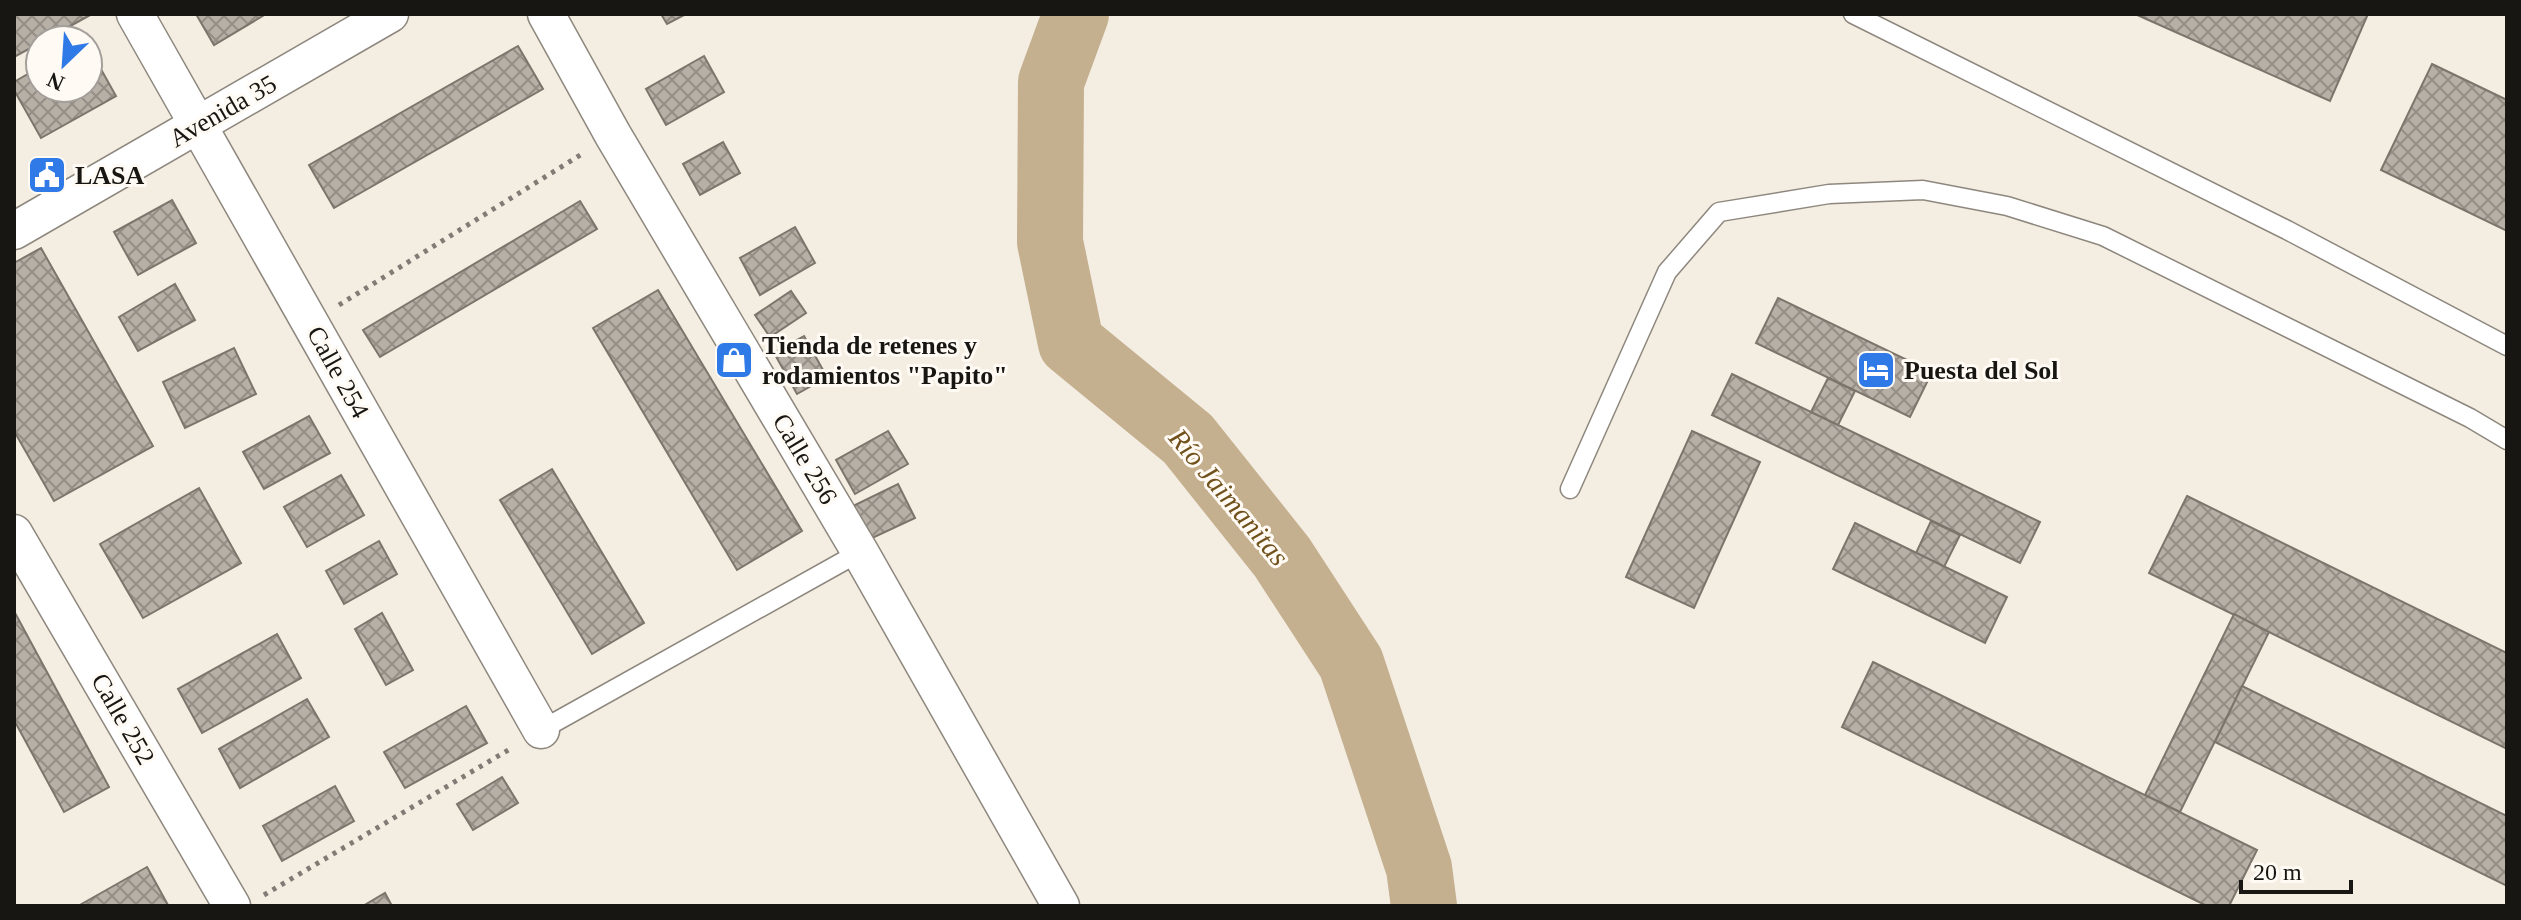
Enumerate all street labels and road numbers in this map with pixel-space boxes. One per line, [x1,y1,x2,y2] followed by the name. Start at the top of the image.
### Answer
[164,69,282,153] street label: Avenida 35
[301,321,375,423] street label: Calle 254
[767,409,843,509] street label: Calle 256
[85,668,161,770] street label: Calle 252

